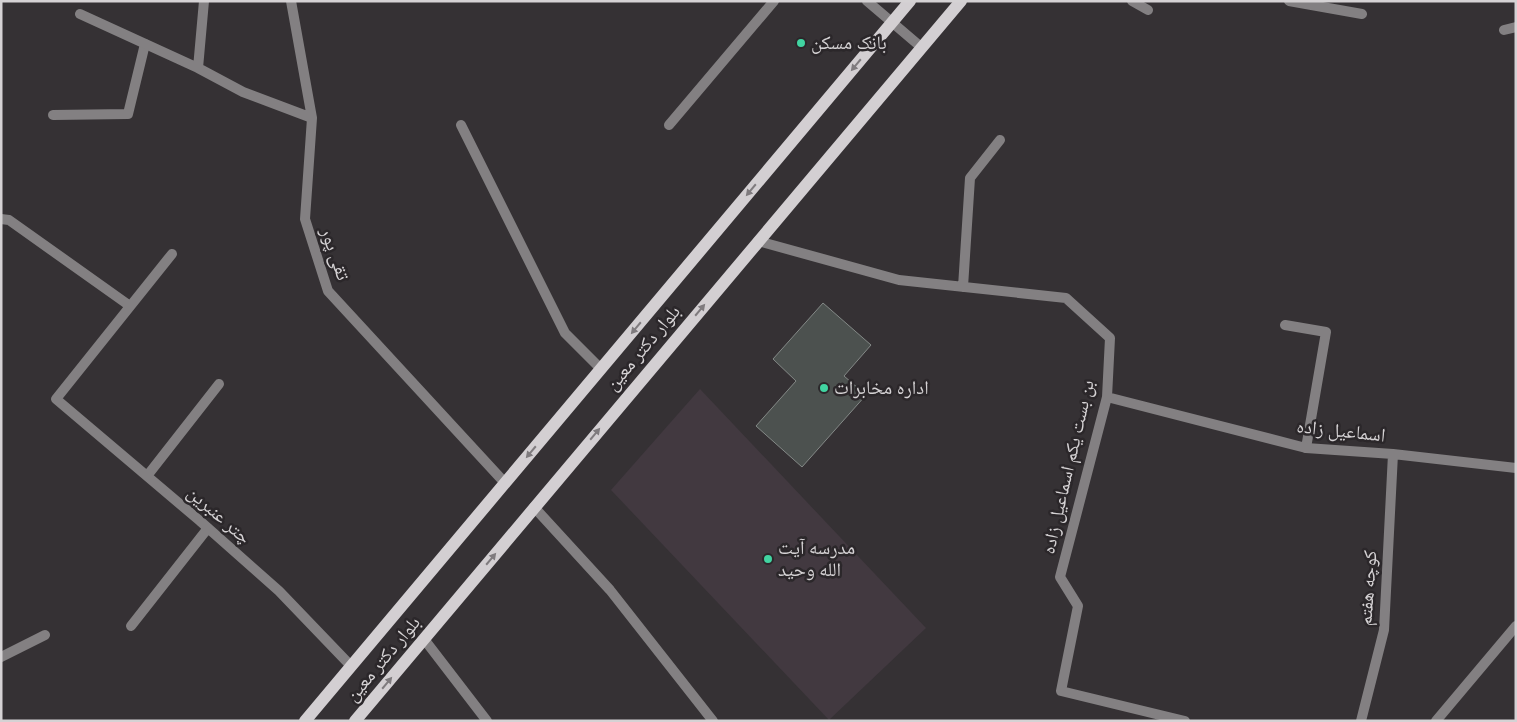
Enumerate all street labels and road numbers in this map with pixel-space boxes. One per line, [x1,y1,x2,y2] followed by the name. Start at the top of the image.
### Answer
[315,224,354,284] street label: تقی پور
[601,301,685,395] street label: بلوار دکتر معین
[1037,378,1100,556] street label: بن بست یکم اسماعیل زاده
[1295,415,1387,447] street label: اسماعیل زاده
[183,481,255,549] street label: چتر عنبرین
[1354,549,1383,627] street label: کوچه هفتم
[341,612,425,706] street label: بلوار دکتر معین

